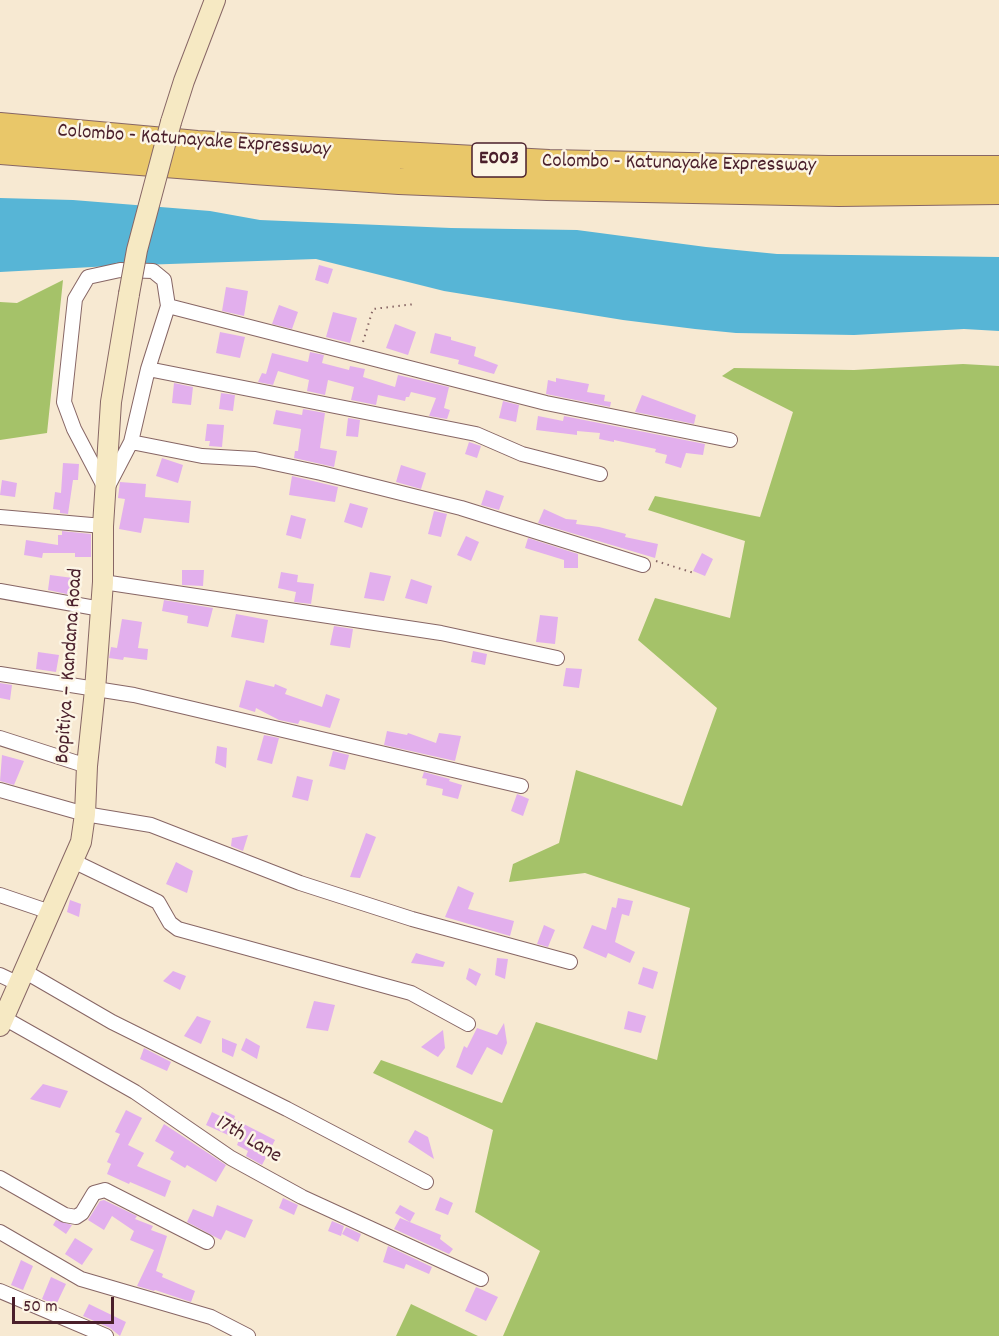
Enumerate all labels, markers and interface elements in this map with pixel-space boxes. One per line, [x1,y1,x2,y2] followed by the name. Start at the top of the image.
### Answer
[56,120,332,164] street label: Colombo - Katunayake Expressway
[472,143,526,177] road number: E003
[542,150,816,180] street label: Colombo - Katunayake Expressway
[52,568,90,764] street label: Bopitiya – Kandana Road
[211,1112,285,1170] street label: 17th Lane
[15,1285,117,1323] scale bar
[23,1295,58,1320] text: 50 m

